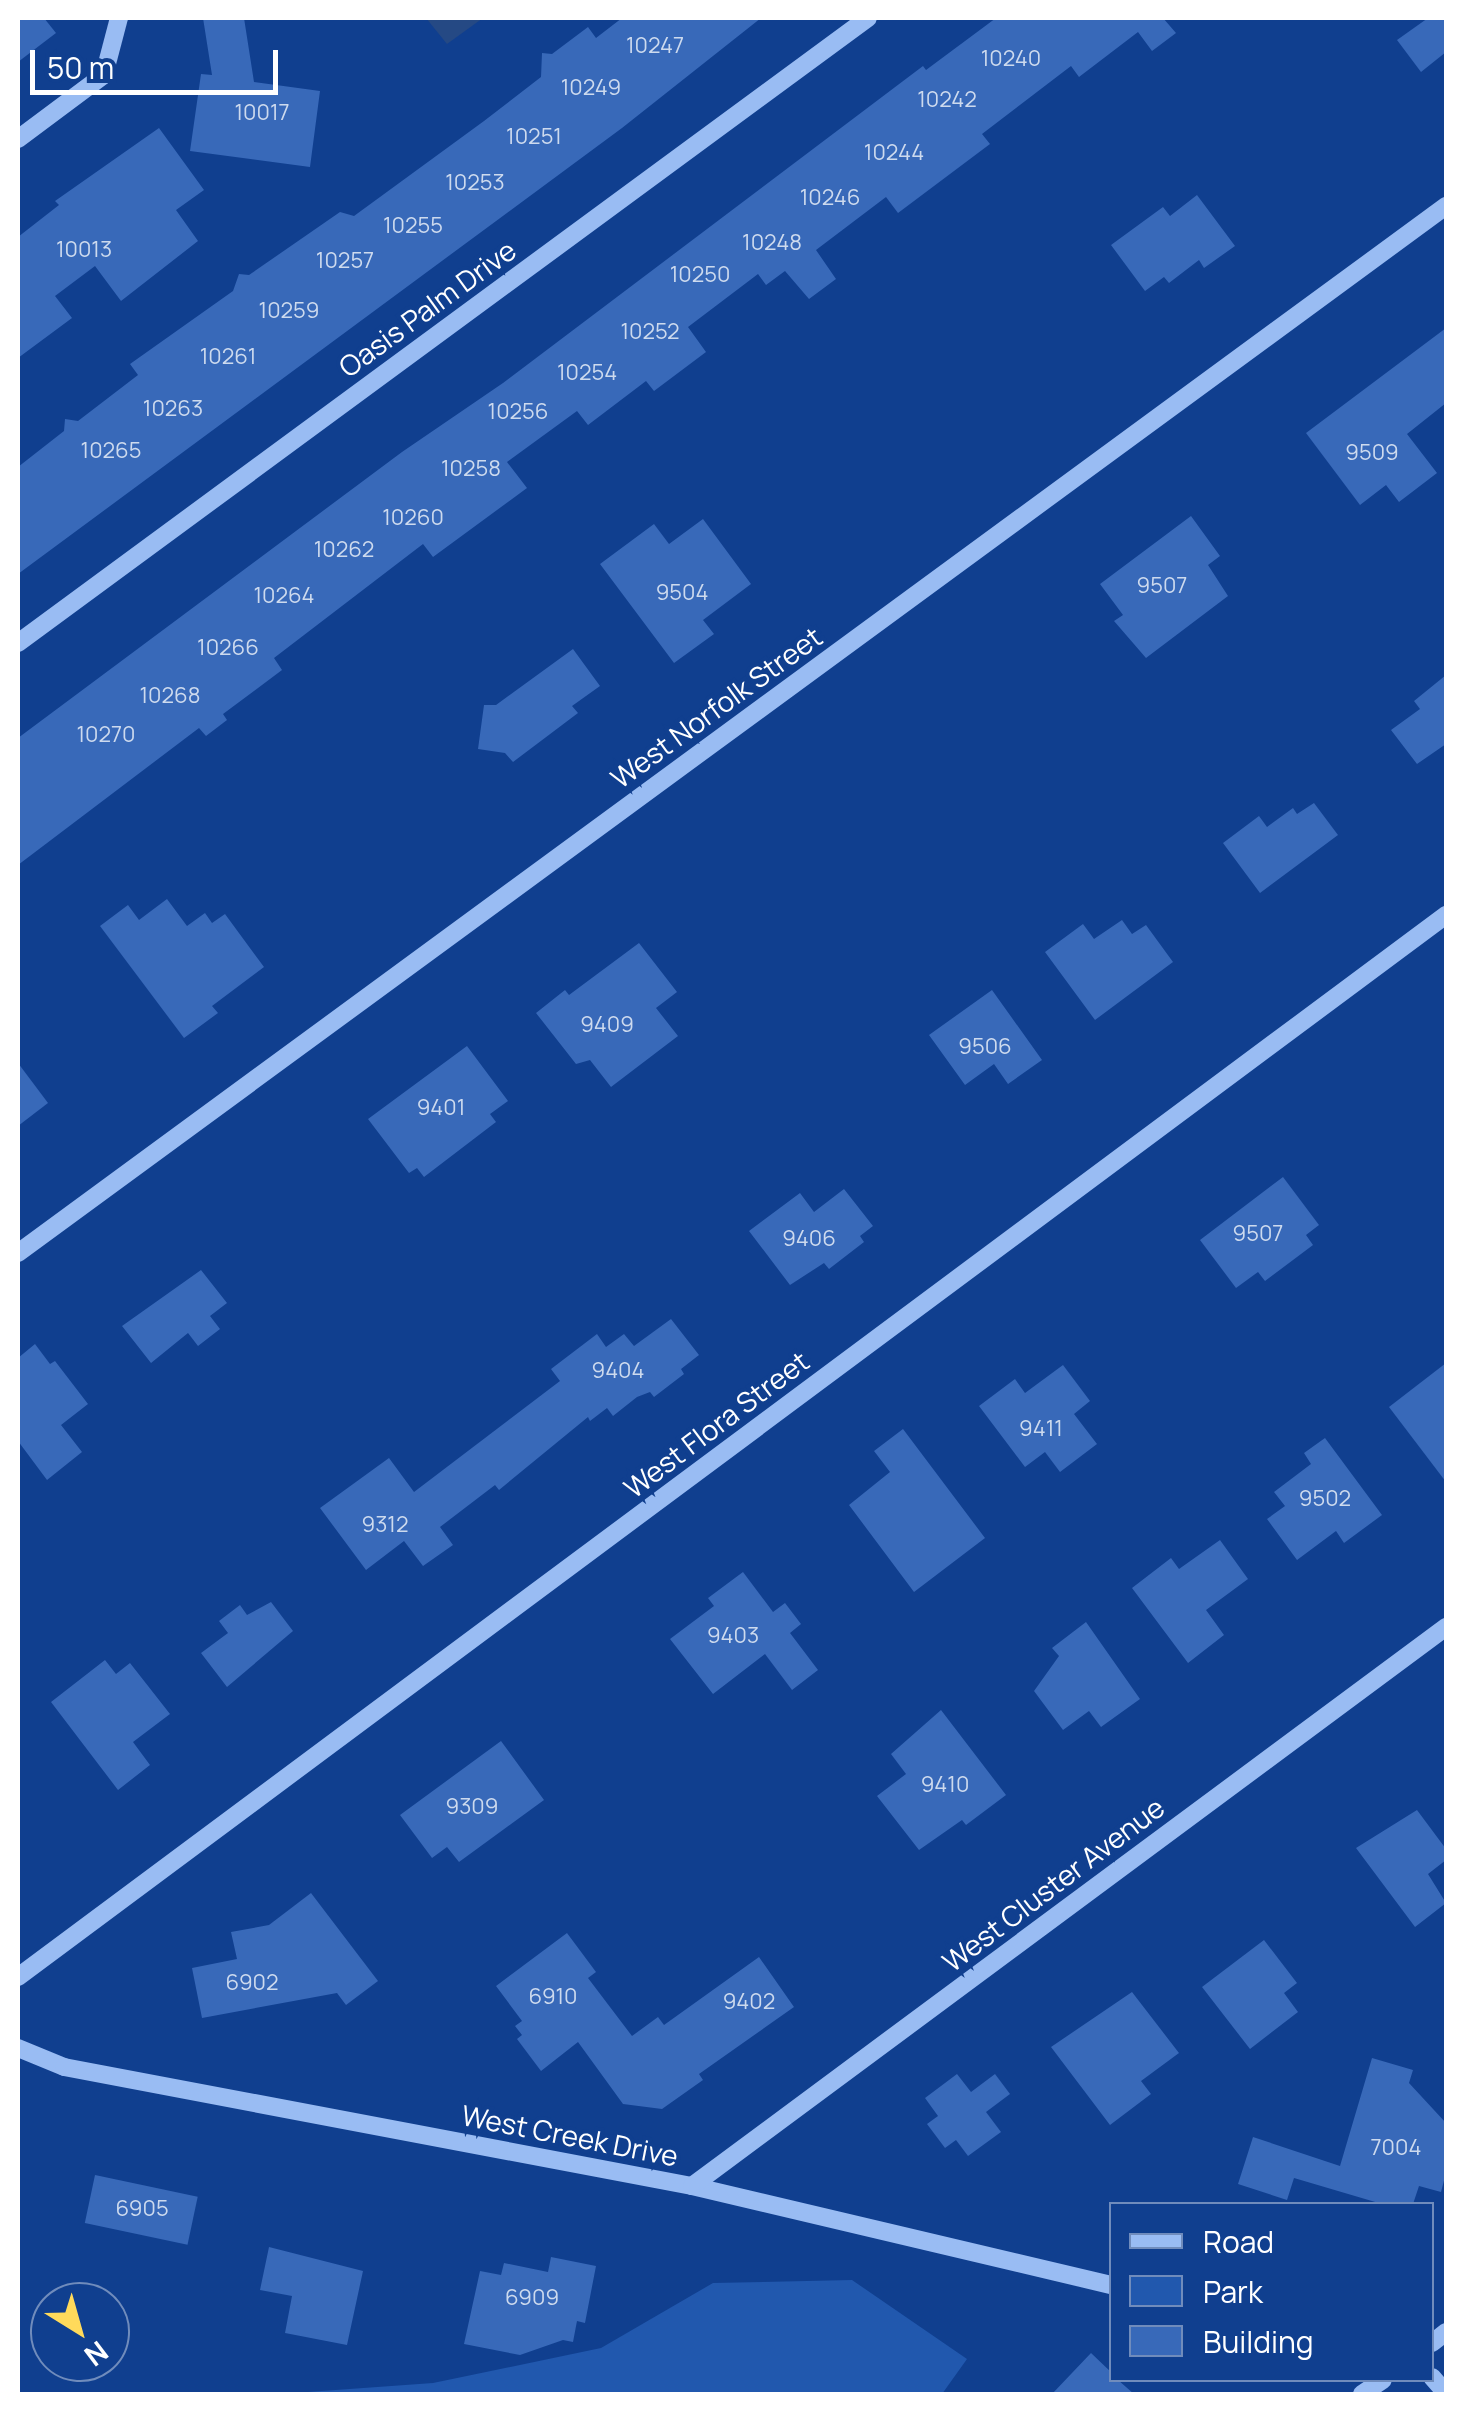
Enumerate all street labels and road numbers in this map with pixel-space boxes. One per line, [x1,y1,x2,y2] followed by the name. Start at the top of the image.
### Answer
[332,233,522,383] street label: Oasis Palm Drive
[604,619,828,795] street label: West Norfolk Street
[617,1344,815,1504] street label: West Flora Street
[936,1790,1170,1978] street label: West Cluster Avenue
[459,2098,681,2172] street label: West Creek Drive

